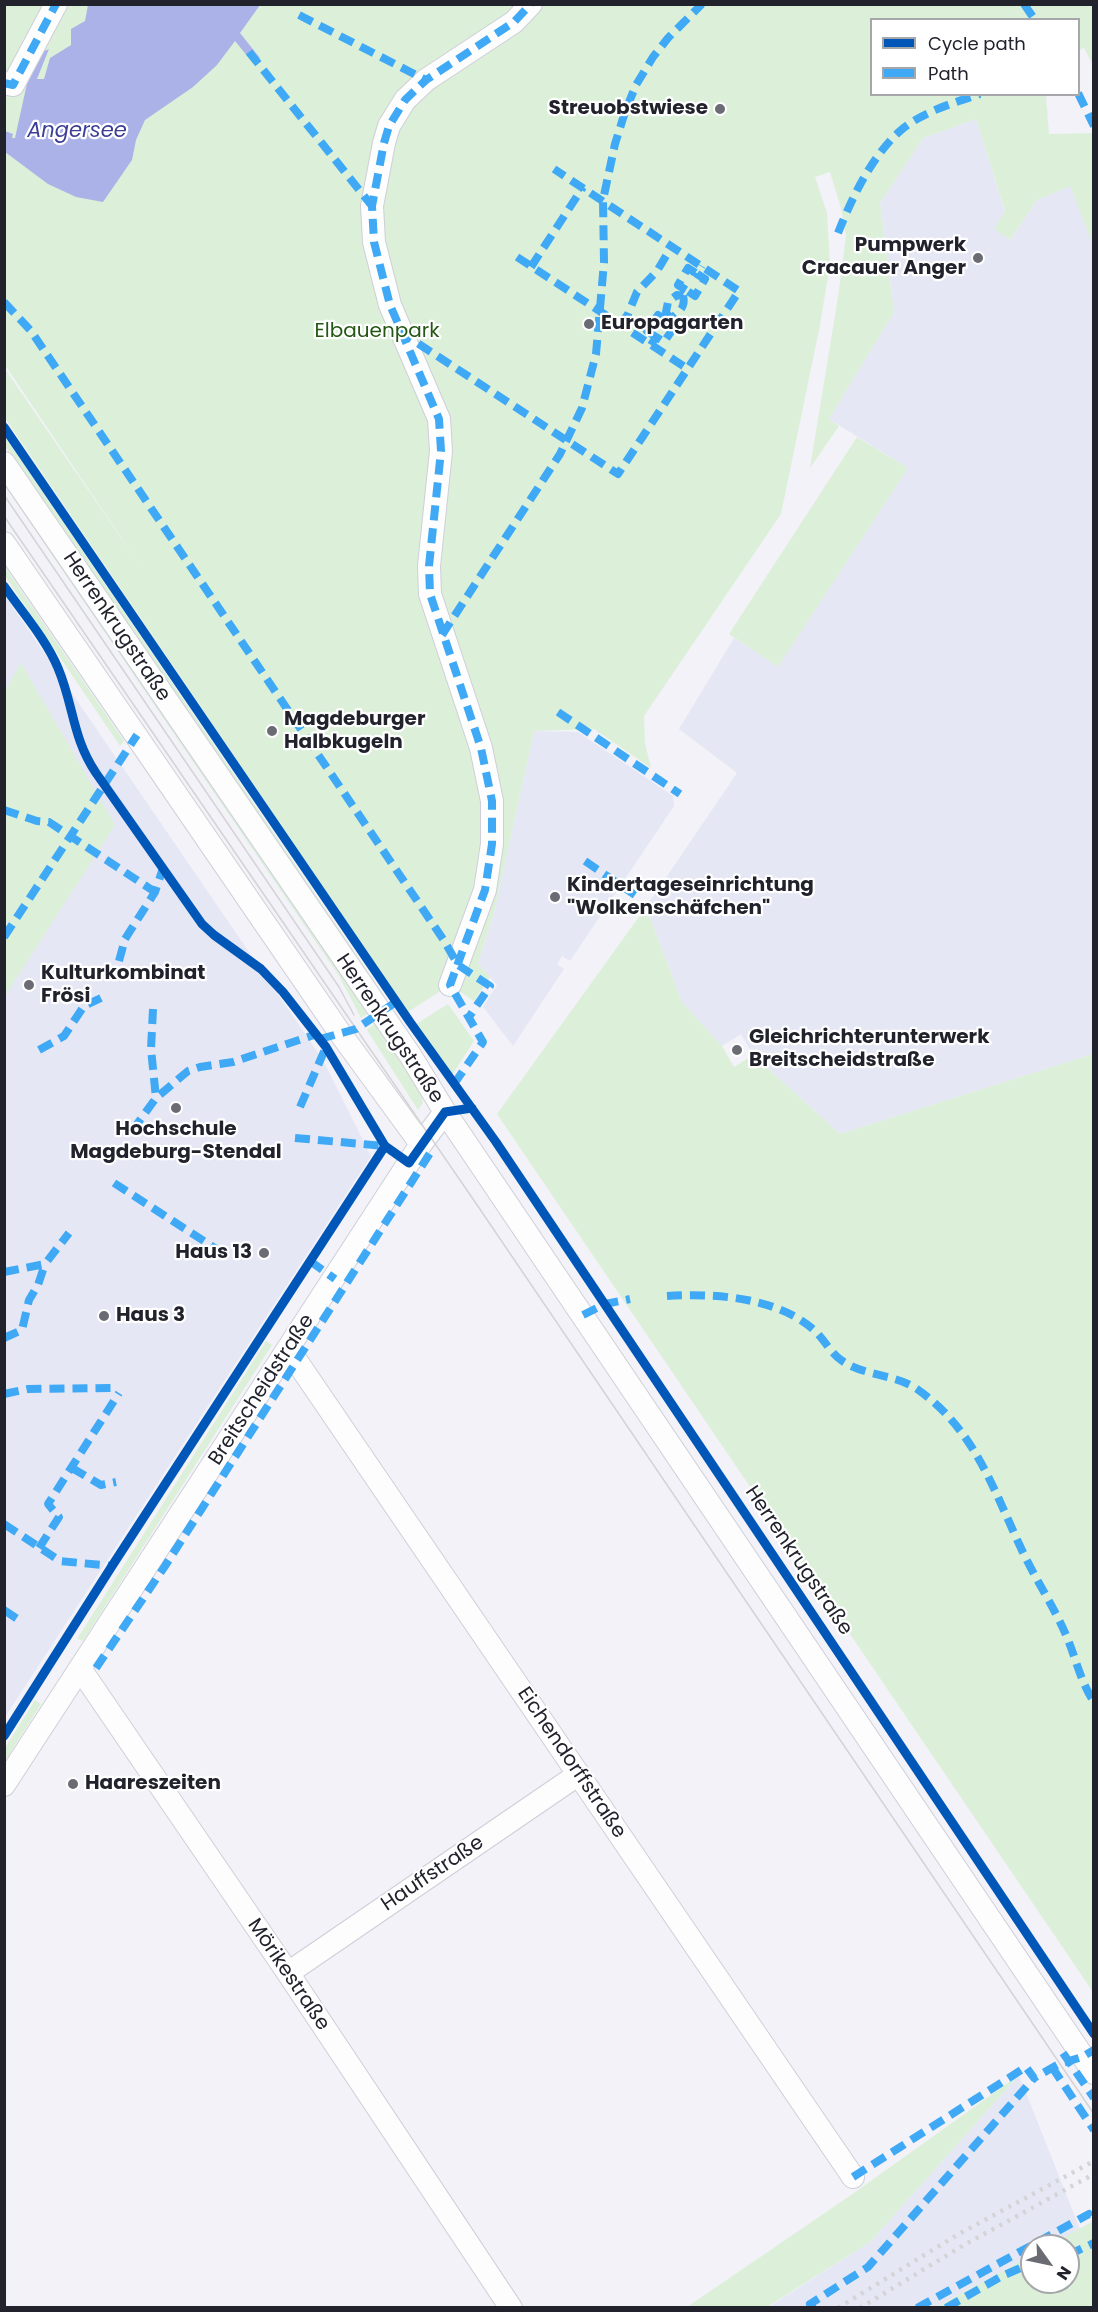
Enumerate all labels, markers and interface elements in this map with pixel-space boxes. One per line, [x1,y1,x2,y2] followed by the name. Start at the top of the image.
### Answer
[870,18,1080,96] legend
[928,31,1026,56] text: Cycle path
[928,61,969,86] text: Path
[549,97,708,121] place label: Streuobstwiese
[713,102,727,116] marker: Streuobstwiese
[27,119,127,145] water label: Angersee
[802,234,966,281] place label: Pumpwerk Cracauer Anger
[971,251,985,265] marker: Pumpwerk Cracauer Anger
[601,312,743,336] place label: Europagarten
[582,317,596,331] marker: Europagarten
[314,320,440,344] park label: Elbauenpark
[57,548,175,706] street label: Herrenkrugstraße
[284,708,425,755] place label: Magdeburger Halbkugeln
[265,724,279,738] marker: Magdeburger Halbkugeln
[567,874,814,921] place label: Kindertageseinrichtung "Wolkenschäfchen"
[548,890,562,904] marker: Kindertageseinrichtung "Wolkenschäfchen"
[330,950,448,1108] street label: Herrenkrugstraße
[41,962,205,1009] place label: Kulturkombinat Frösi
[22,978,36,992] marker: Kulturkombinat Frösi
[749,1026,989,1073] place label: Gleichrichterunterwerk Breitscheidstraße
[730,1043,744,1057] marker: Gleichrichterunterwerk Breitscheidstraße
[169,1101,183,1115] marker: Hochschule Magdeburg-Stendal
[70,1118,282,1165] place label: Hochschule Magdeburg-Stendal
[175,1241,252,1265] place label: Haus 13
[257,1246,271,1260] marker: Haus 13
[116,1304,185,1328] place label: Haus 3
[97,1309,111,1323] marker: Haus 3
[204,1310,320,1470] street label: Breitscheidstraße
[739,1482,857,1640] street label: Herrenkrugstraße
[512,1683,630,1843] street label: Eichendorffstraße
[85,1772,221,1796] place label: Haareszeiten
[66,1777,80,1791] marker: Haareszeiten
[377,1831,489,1917] street label: Hauffstraße
[242,1914,334,2036] street label: Mörikestraße
[1020,2234,1080,2294] north arrow
[1051,2262,1077,2284] text: N

